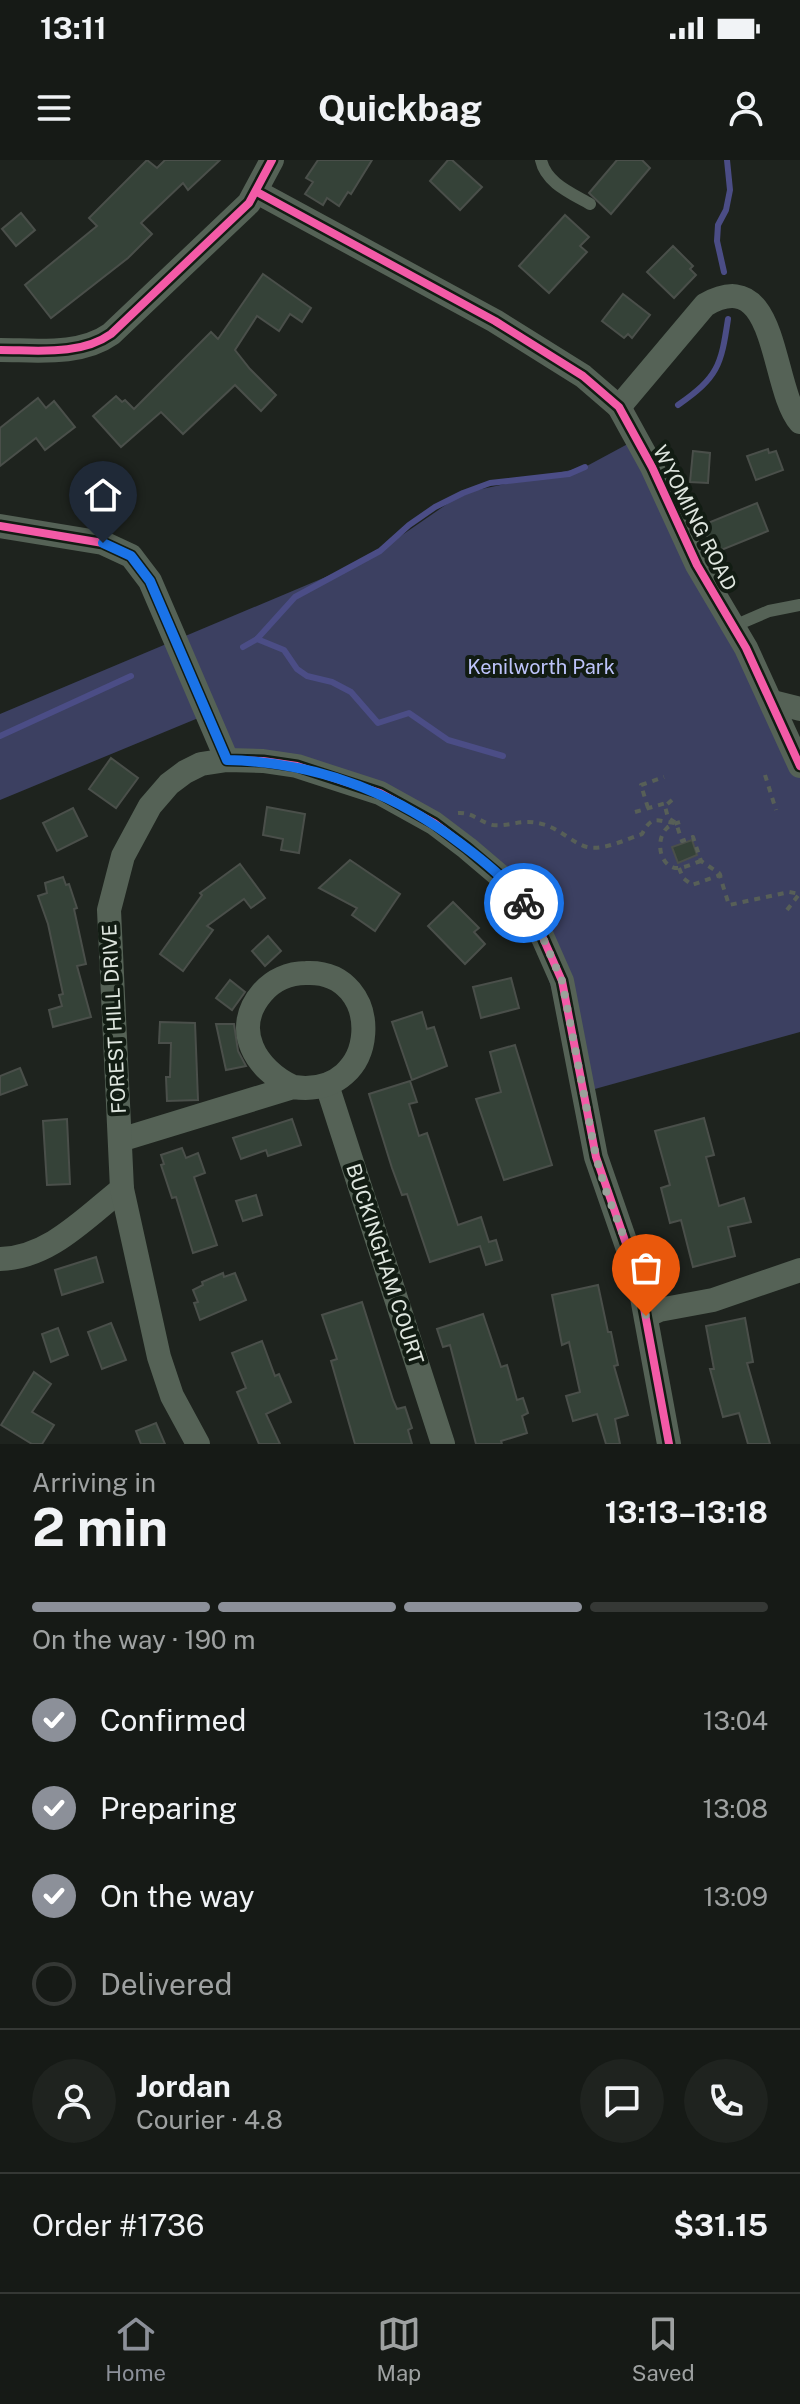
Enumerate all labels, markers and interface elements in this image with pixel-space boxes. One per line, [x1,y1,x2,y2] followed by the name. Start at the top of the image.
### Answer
[40,10,107,46] text: 13:11
[32,86,76,130] icon: menu
[724,86,768,130] icon: person
[318,87,482,129] text: Quickbag
[648,441,742,595] street label: WYOMING ROAD
[69,461,137,543] pin
[81,473,125,517] icon: home
[467,655,615,679] park label: Kenilworth Park
[484,863,564,943] courier
[502,881,546,925] icon: bike
[97,923,131,1115] street label: FOREST HILL DRIVE
[341,1161,429,1368] street label: BUCKINGHAM COURT
[612,1234,680,1316] pin
[624,1246,668,1290] icon: bag
[32,1467,156,1498] text: Arriving in
[605,1494,768,1530] text: 13:13–13:18
[32,1497,168,1558] text: 2 min
[32,1624,256,1655] text: On the way · 190 m
[32,1698,76,1742] icon: check
[100,1702,246,1738] text: Confirmed
[703,1705,768,1736] text: 13:04
[32,1786,76,1830] icon: check
[100,1790,237,1826] text: Preparing
[703,1793,768,1824] text: 13:08
[32,1874,76,1918] icon: check
[100,1878,254,1914] text: On the way
[703,1881,768,1912] text: 13:09
[100,1966,232,2002] text: Delivered
[32,2059,116,2143] button: person
[580,2059,664,2143] button: chat
[684,2059,768,2143] button: phone
[136,2068,231,2104] text: Jordan
[136,2104,283,2135] text: Courier · 4.8
[32,2207,204,2243] text: Order #1736
[674,2207,768,2243] text: $31.15
[105,2312,166,2386] tab: Home
[377,2312,421,2386] tab: Map
[632,2312,695,2386] tab: Saved

